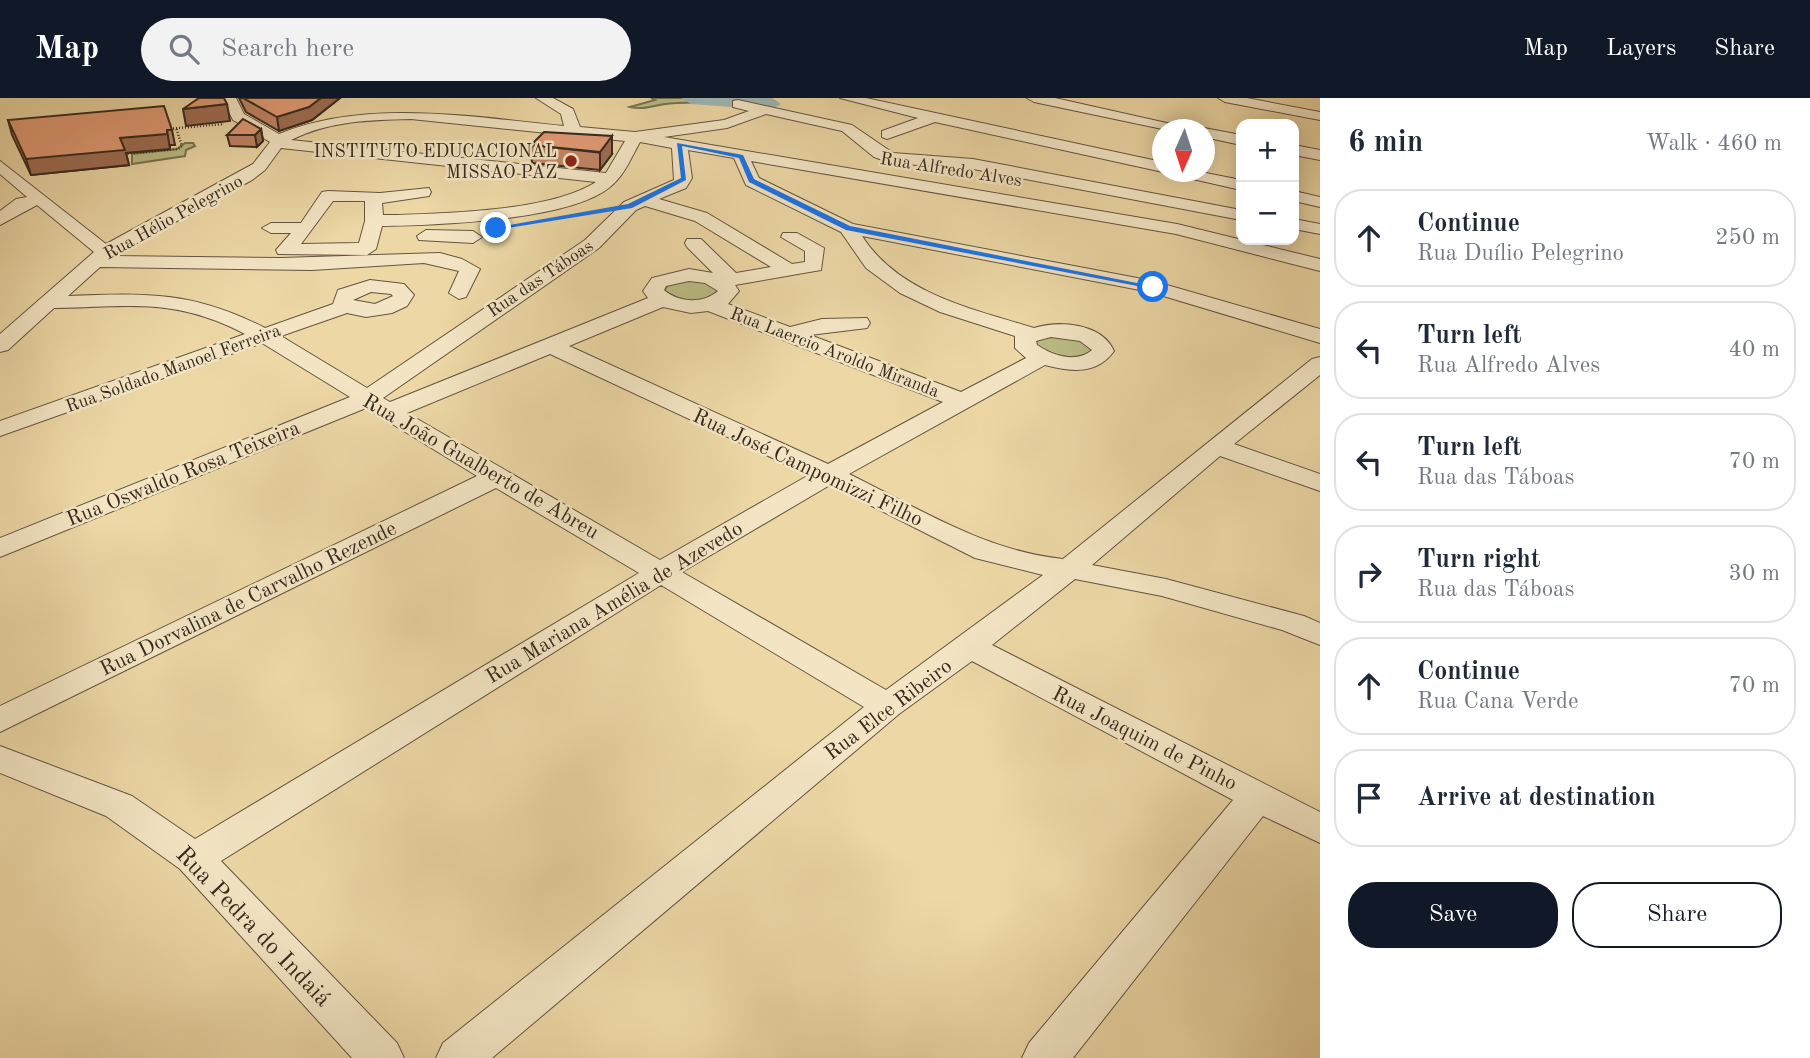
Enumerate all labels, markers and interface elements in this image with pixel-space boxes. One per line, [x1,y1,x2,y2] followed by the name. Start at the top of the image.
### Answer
[141,18,631,81] search box
[165,30,203,68] icon: search
[35,33,99,66] text: Map
[221,36,354,62] text: Search here
[1524,37,1568,61] text: Map
[1606,37,1676,61] text: Layers
[1714,37,1775,61] text: Share
[1152,119,1215,182] north arrow
[1236,119,1299,245] map controls
[1236,119,1299,182] button: +
[1348,128,1423,158] text: 6 min
[1646,132,1782,155] text: Walk · 460 m
[313,143,557,182] place label: INSTITUTO EDUCACIONAL MISSAO PAZ
[879,150,1023,190] street label: Rua Alfredo Alves
[563,153,579,169] marker: INSTITUTO EDUCACIONAL MISSAO PAZ
[101,172,246,264] street label: Rua Hélio Pelegrino
[1236,182,1299,245] button: −
[1417,211,1520,237] text: Continue
[480,212,511,243] route end
[1350,219,1388,257] icon: ahead
[1715,226,1780,249] text: 250 m
[484,237,597,321] street label: Rua das Táboas
[1417,242,1624,265] text: Rua Duílio Pelegrino
[1137,271,1168,302] route start
[728,305,942,401] street label: Rua Laercio Aroldo Miranda
[64,322,283,416] street label: Rua Soldado Manoel Ferreira
[1417,323,1522,349] text: Turn left
[1350,331,1388,369] icon: left
[1729,338,1780,361] text: 40 m
[1417,354,1600,377] text: Rua Alfredo Alves
[359,391,602,544] street label: Rua João Gualberto de Abreu
[689,406,926,531] street label: Rua José Campomizzi Filho
[64,418,303,531] street label: Rua Oswaldo Rosa Teixeira
[1417,435,1522,461] text: Turn left
[1350,443,1388,481] icon: left
[1729,450,1780,473] text: 70 m
[1417,466,1574,489] text: Rua das Táboas
[97,518,400,680] street label: Rua Dorvalina de Carvalho Rezende
[483,518,747,688] street label: Rua Mariana Amélia de Azevedo
[1417,547,1540,573] text: Turn right
[1350,555,1388,593] icon: right
[1729,562,1780,585] text: 30 m
[1417,578,1574,601] text: Rua das Táboas
[821,656,956,765] street label: Rua Elce Ribeiro
[1417,659,1520,685] text: Continue
[1350,667,1388,705] icon: ahead
[1729,674,1780,697] text: 70 m
[1049,684,1240,795] street label: Rua Joaquim de Pinho
[1417,690,1579,713] text: Rua Cana Verde
[1350,779,1388,817] icon: arrive
[1417,785,1656,811] text: Arrive at destination
[170,843,335,1012] street label: Rua Pedra do Indaiá
[1348,882,1558,948] button: Save
[1572,882,1782,948] button: Share

